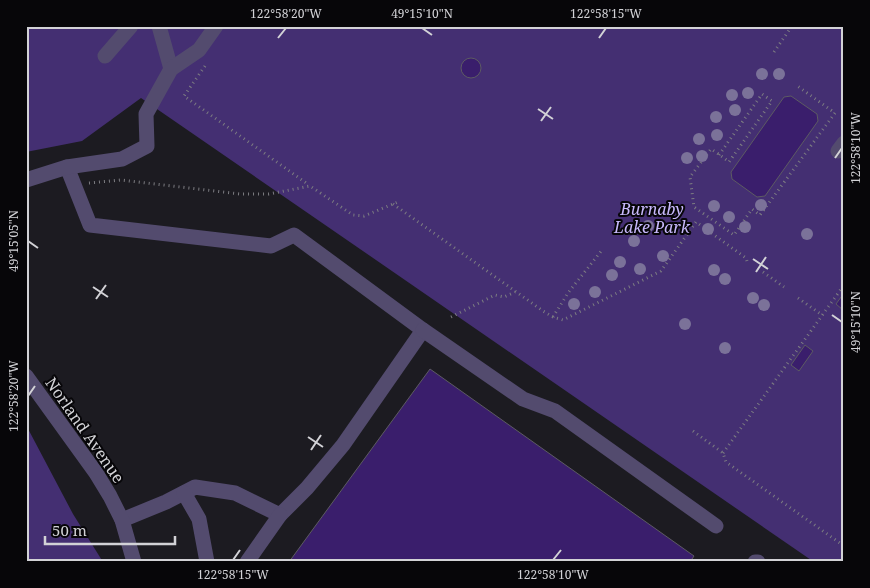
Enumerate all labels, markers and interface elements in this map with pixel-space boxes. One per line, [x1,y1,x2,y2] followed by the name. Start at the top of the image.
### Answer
[250,5,322,22] text: 122°58'20"W
[391,5,453,22] text: 49°15'10"N
[570,5,642,22] text: 122°58'15"W
[847,112,864,184] text: 122°58'10"W
[613,198,691,238] park label: Burnaby Lake Park
[5,210,22,272] text: 49°15'05"N
[847,291,864,353] text: 49°15'10"N
[5,360,22,432] text: 122°58'20"W
[40,373,130,487] street label: Norland Avenue
[45,513,175,545] scale bar
[52,520,87,540] text: 50 m
[197,566,269,583] text: 122°58'15"W
[517,566,589,583] text: 122°58'10"W

